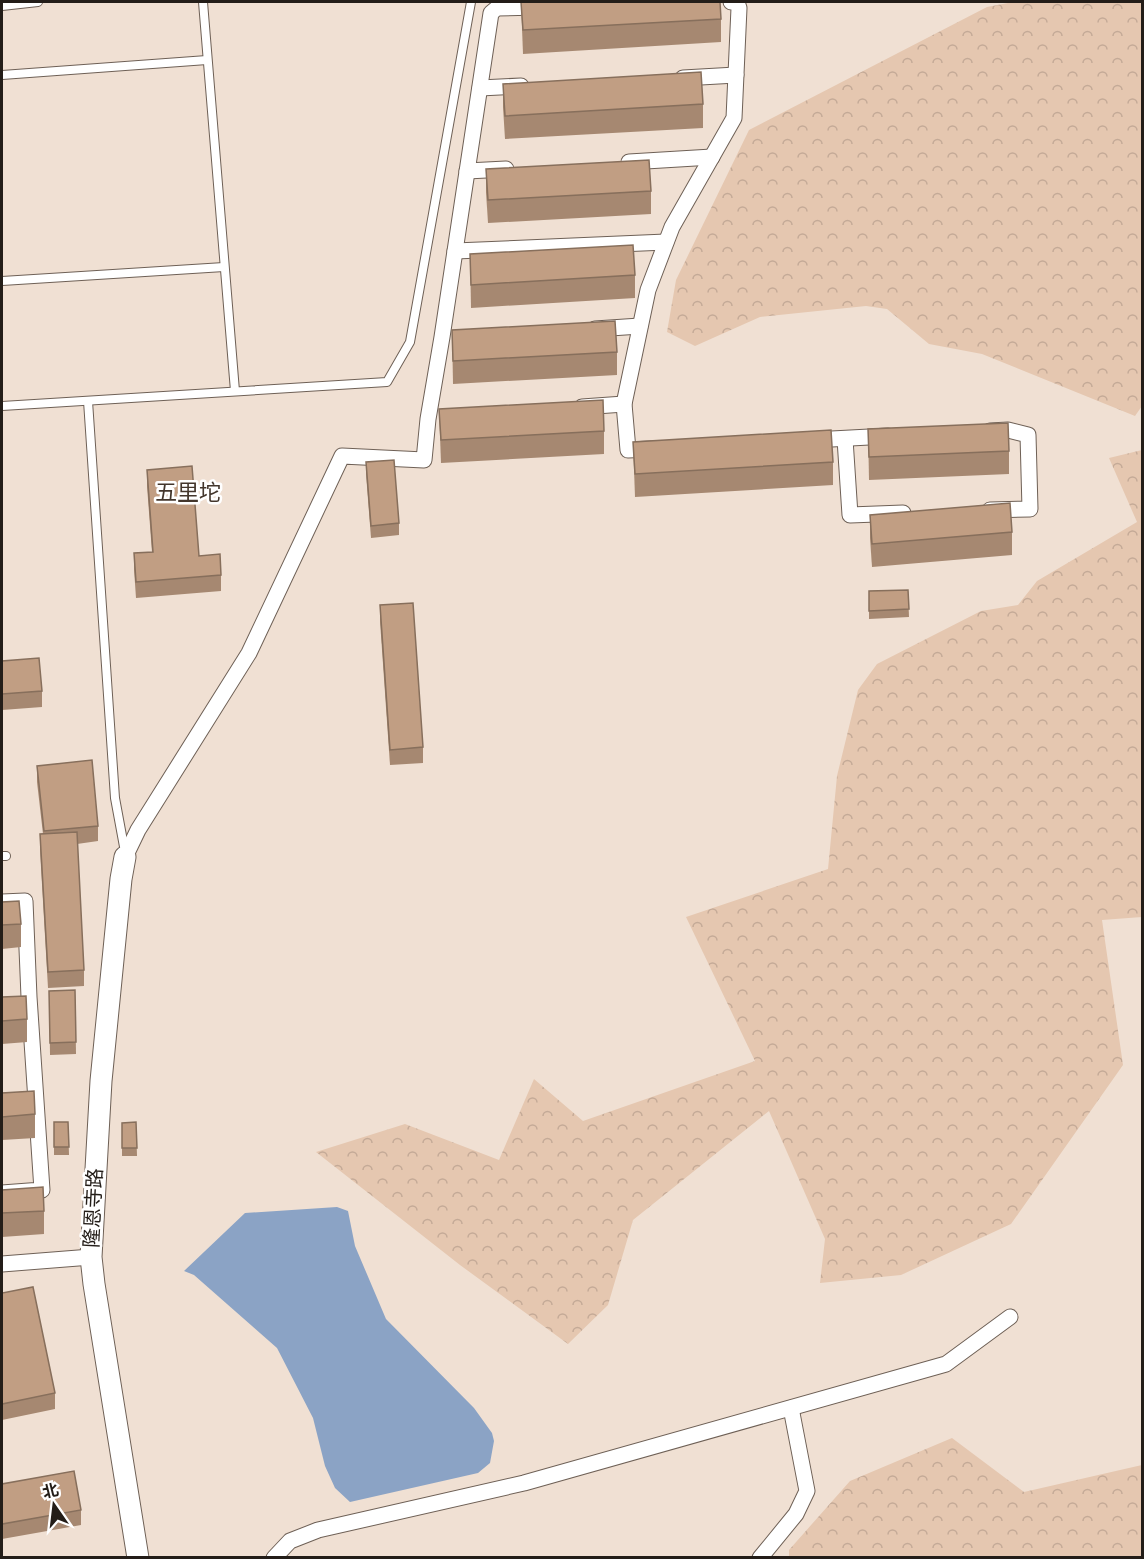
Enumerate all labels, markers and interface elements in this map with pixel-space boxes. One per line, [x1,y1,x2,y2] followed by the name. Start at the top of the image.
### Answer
[155,479,221,506] district label: 五里坨
[79,1167,107,1249] street label: 隆恩寺路
[24,1475,84,1535] north arrow
[40,1480,61,1502] text: 北

